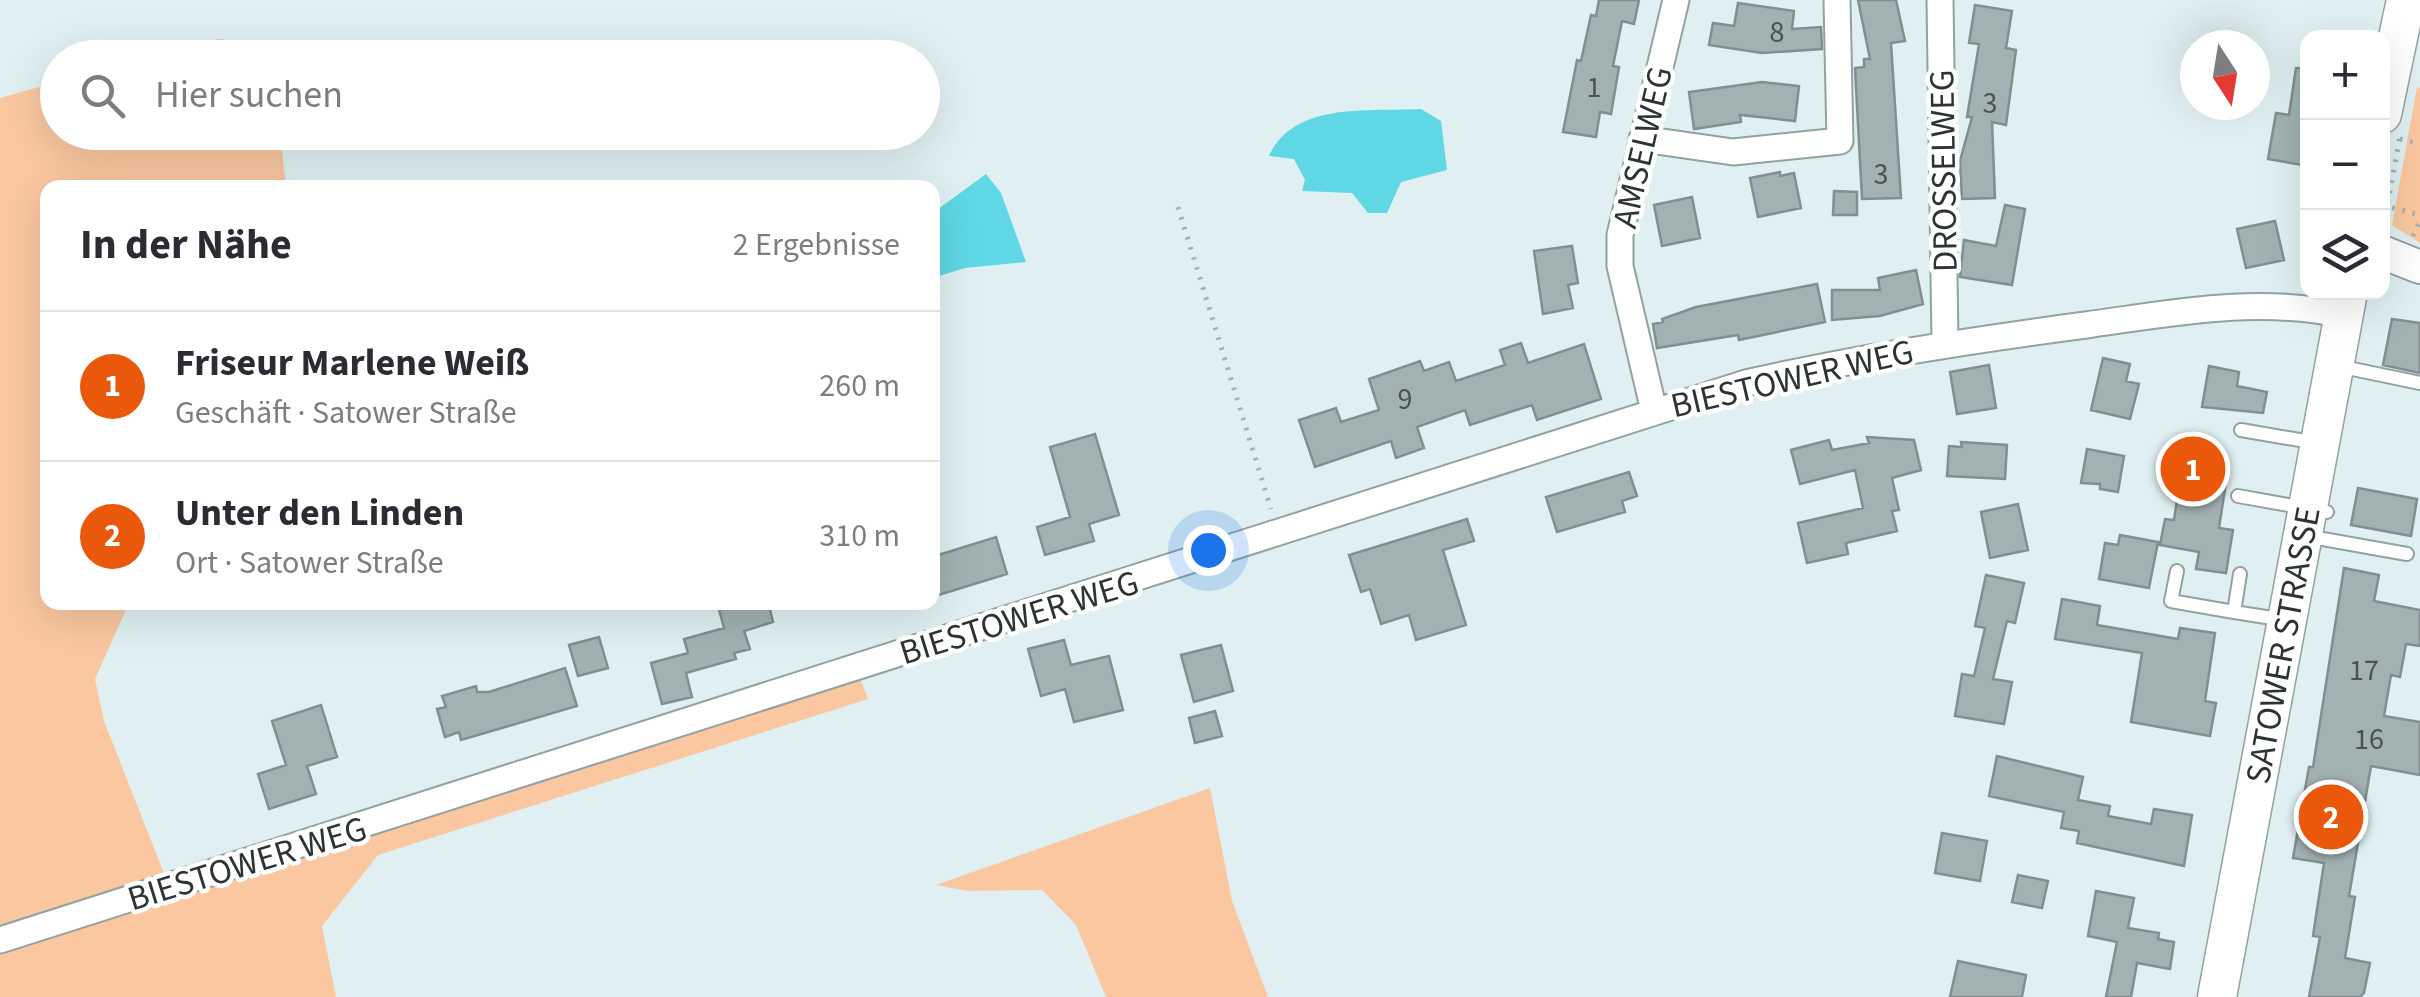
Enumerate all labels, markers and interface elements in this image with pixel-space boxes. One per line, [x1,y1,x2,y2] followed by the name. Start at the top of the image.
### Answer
[1770,11,1784,54] house number: 8
[2180,30,2270,120] north arrow
[2300,30,2390,300] map controls
[2300,30,2390,120] button: +
[40,40,940,150] search box
[1600,62,1686,233] street label: AMSELWEG
[1587,66,1601,109] house number: 1
[75,68,130,123] icon: search
[155,68,343,122] text: Hier suchen
[1917,69,1971,273] street label: DROSSELWEG
[1983,82,1997,125] house number: 3
[2300,120,2390,210] button: −
[1874,153,1888,196] house number: 3
[2300,210,2390,300] button: layers
[80,215,292,275] text: In der Nähe
[733,222,900,268] text: 2 Ergebnisse
[1666,327,1918,431] street label: BIESTOWER WEG
[175,336,529,390] text: Friseur Marlene Weiß
[104,363,121,409] text: 1
[819,363,900,409] text: 260 m
[1398,378,1412,421] house number: 9
[175,390,517,436] text: Geschäft · Satower Straße
[2160,432,2226,506] pin: 1
[175,486,464,540] text: Unter den Linden
[2233,503,2334,788] street label: SATOWER STRASSE
[104,513,121,559] text: 2
[819,513,900,559] text: 310 m
[1183,525,1234,576] your location
[175,540,444,586] text: Ort · Satower Straße
[894,558,1145,678] street label: BIESTOWER WEG
[2349,649,2379,692] house number: 17
[2354,718,2384,761] house number: 16
[2298,780,2364,854] pin: 2
[122,804,373,924] street label: BIESTOWER WEG

